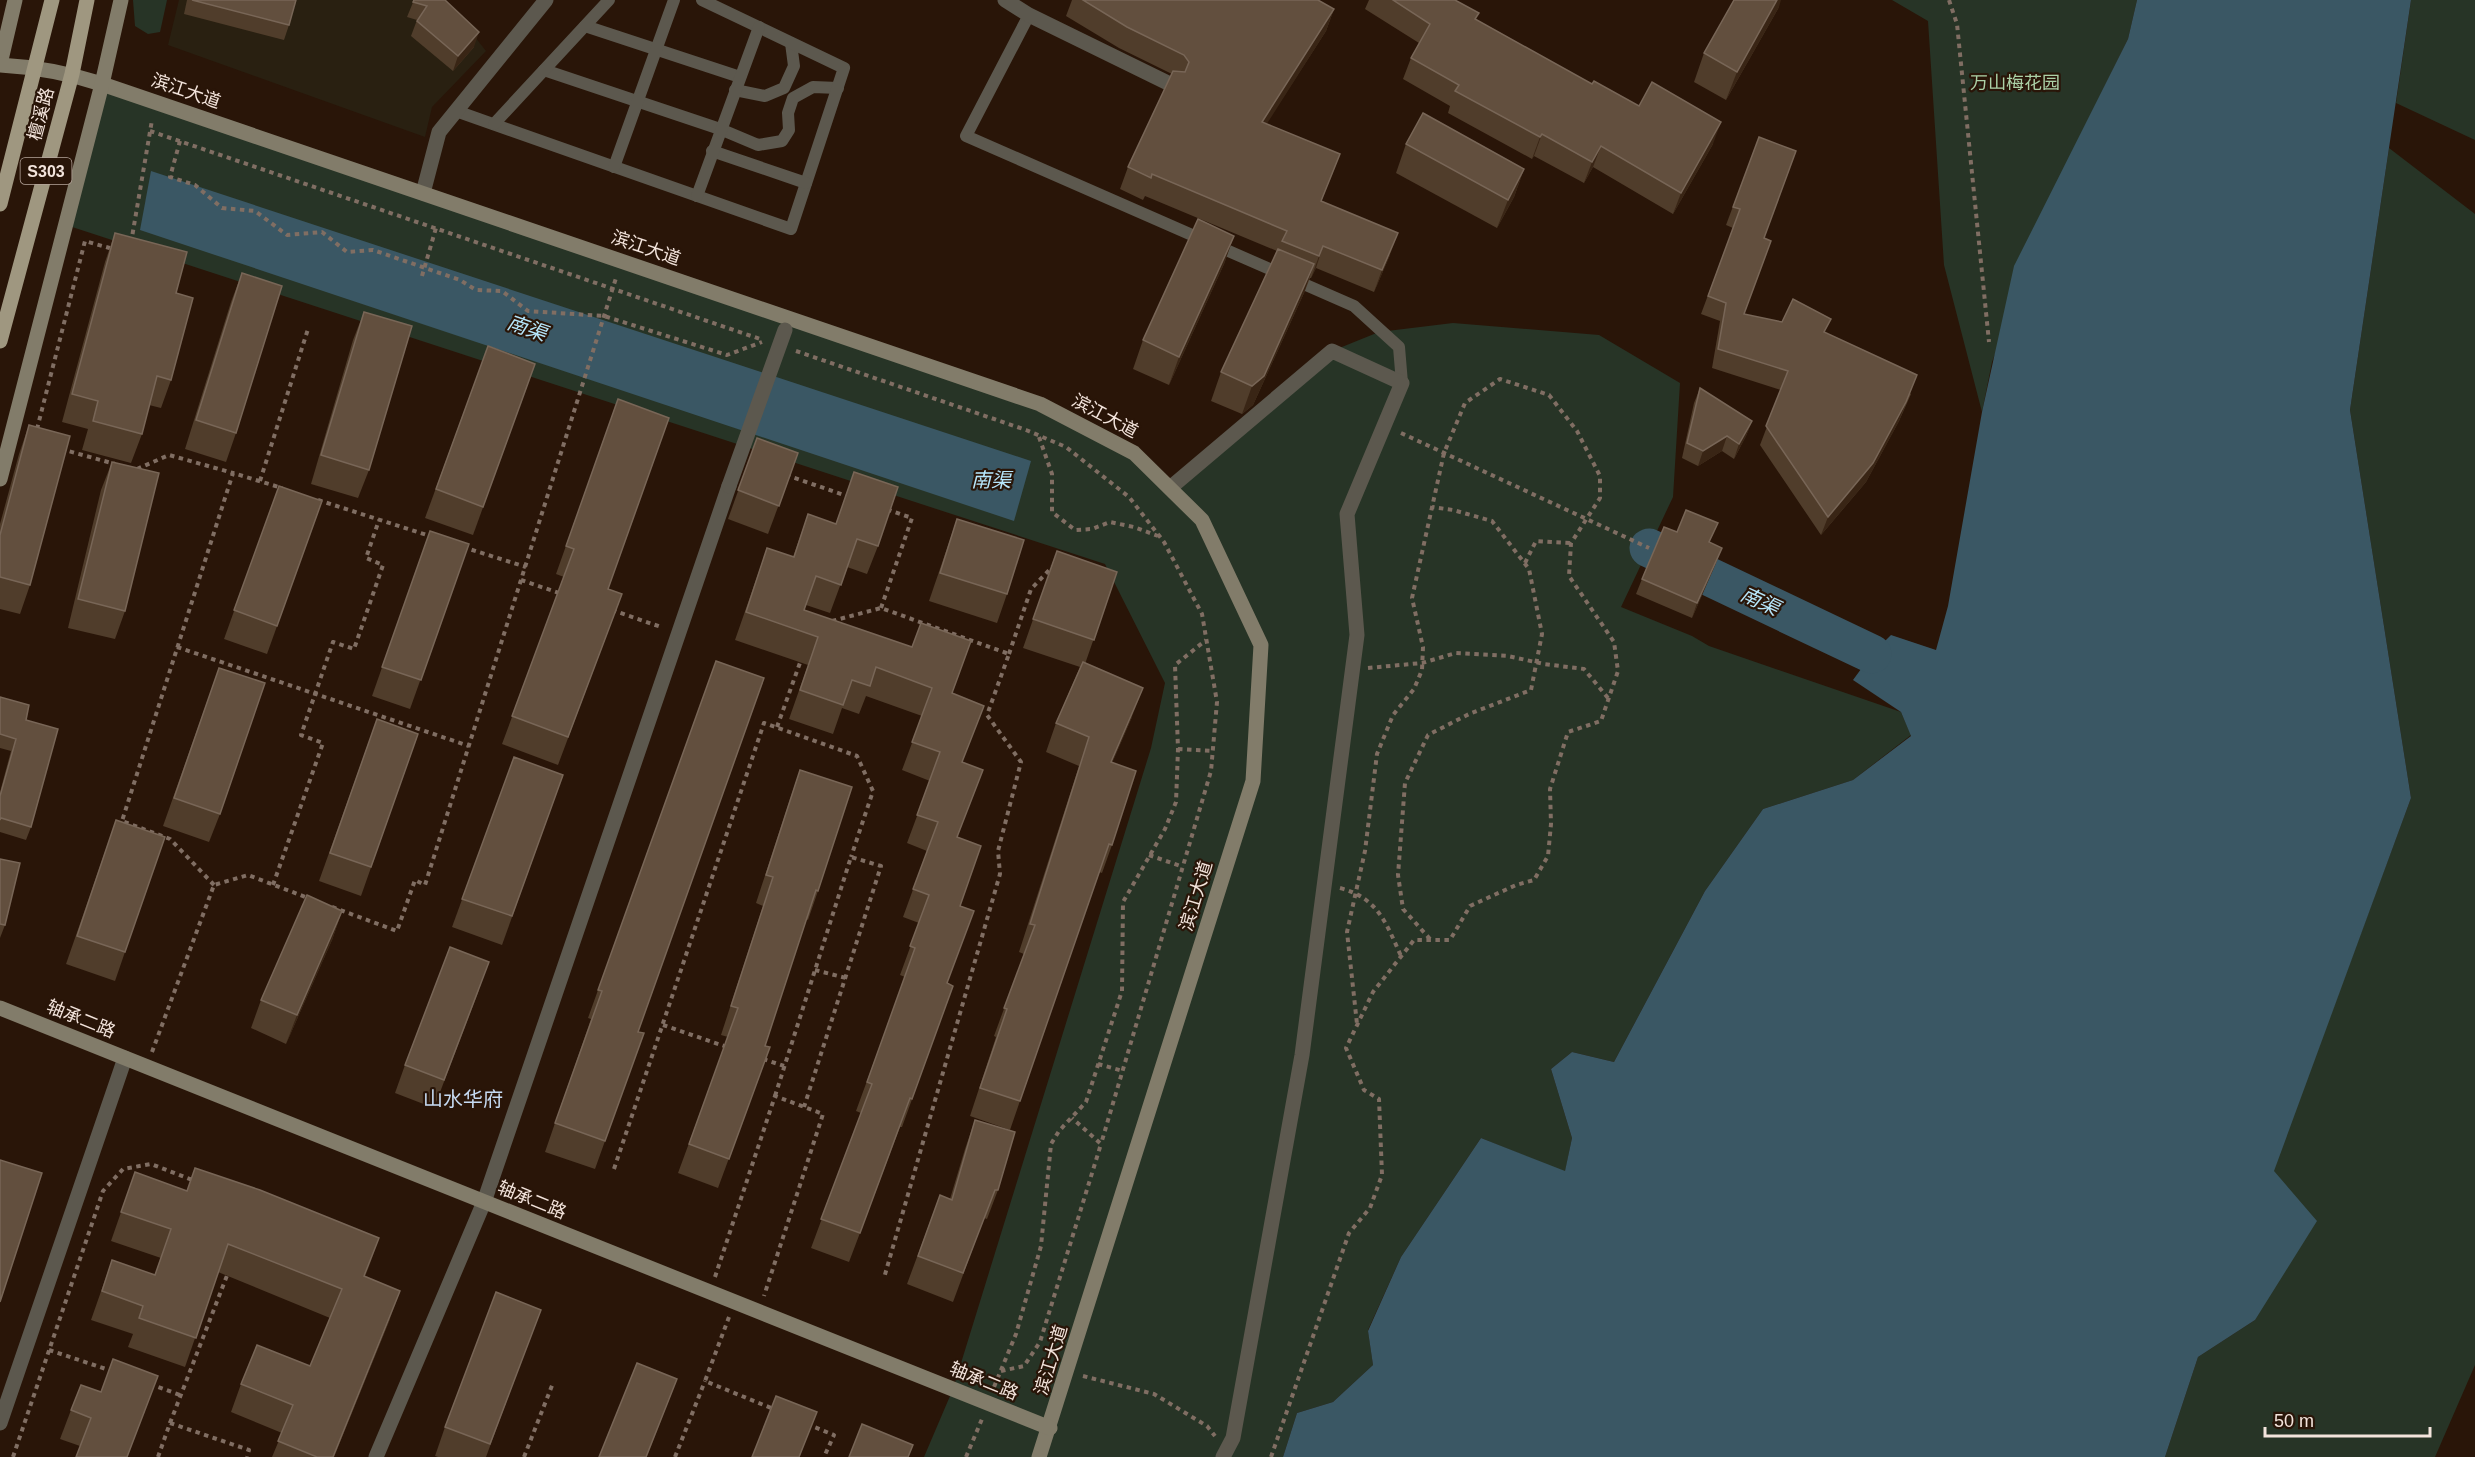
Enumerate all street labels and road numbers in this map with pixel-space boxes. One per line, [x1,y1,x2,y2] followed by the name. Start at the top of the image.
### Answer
[149,70,223,112] street label: 滨江大道
[24,85,58,143] street label: 檀溪路
[20,158,72,184] road number: S303
[609,227,683,269] street label: 滨江大道
[1069,390,1141,442] street label: 滨江大道
[1176,859,1216,933] street label: 滨江大道
[44,996,118,1042] street label: 轴承二路
[495,1177,569,1223] street label: 轴承二路
[1031,1323,1071,1397] street label: 滨江大道
[947,1358,1021,1404] street label: 轴承二路

